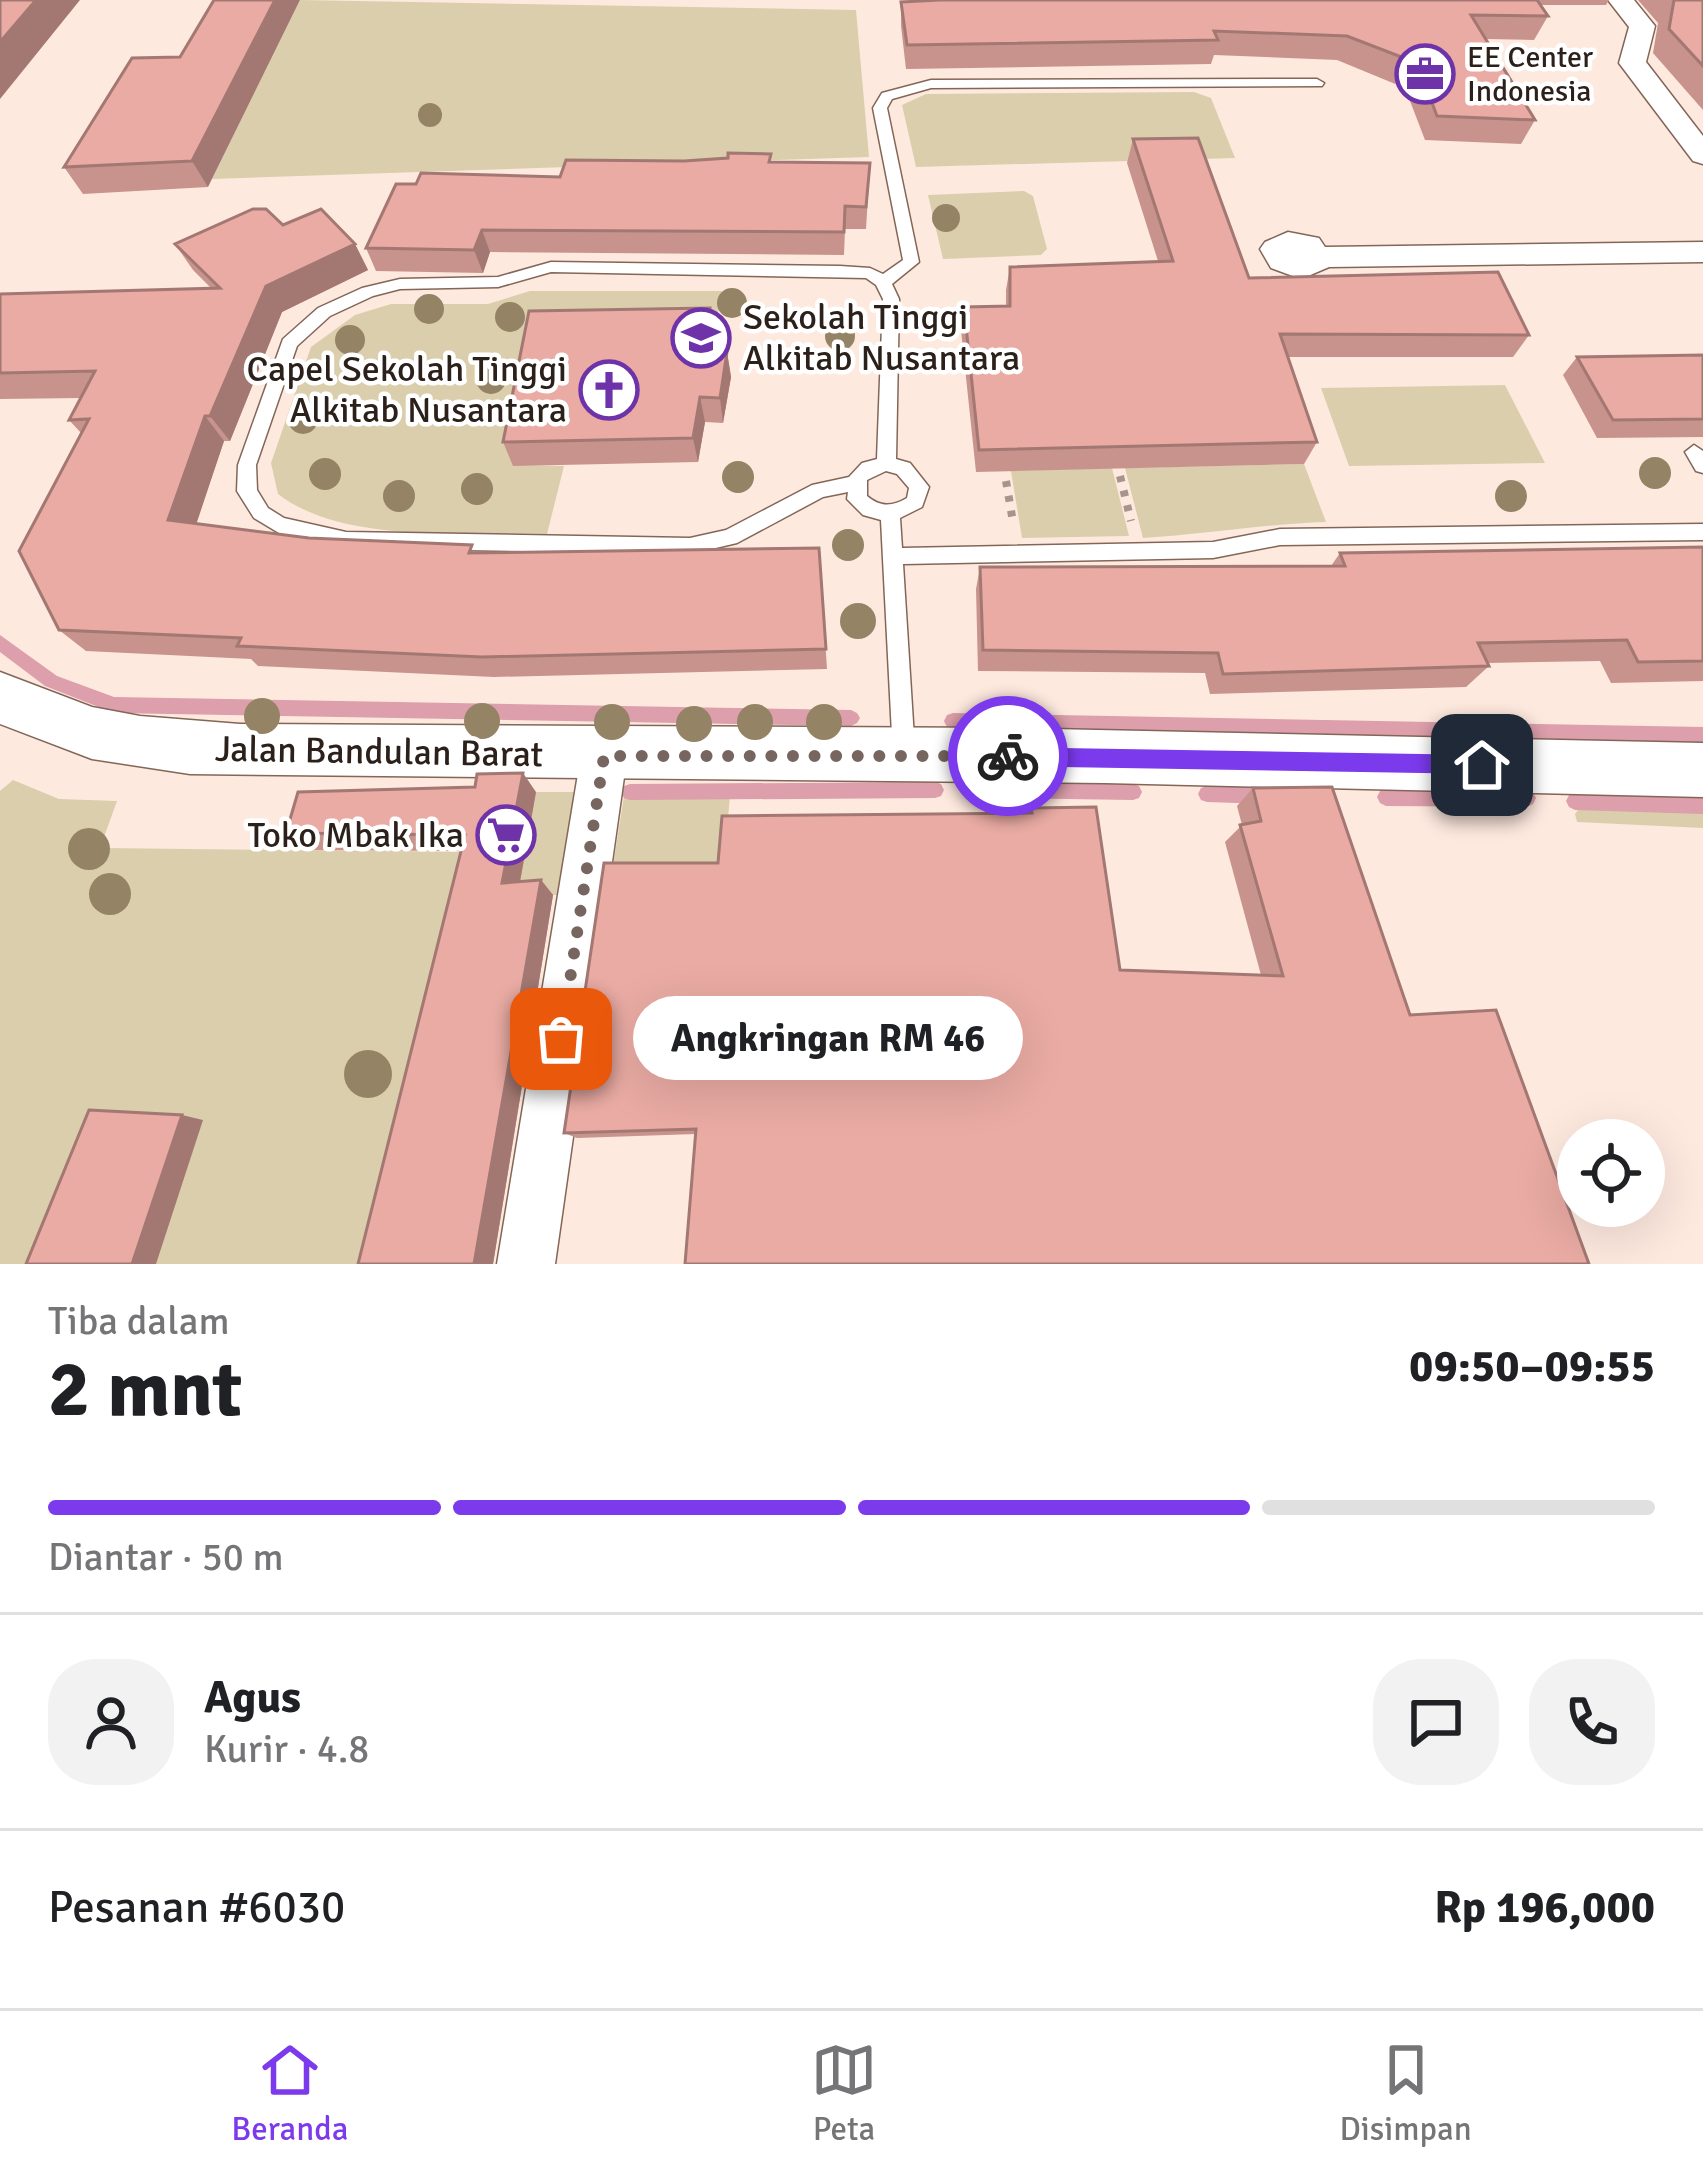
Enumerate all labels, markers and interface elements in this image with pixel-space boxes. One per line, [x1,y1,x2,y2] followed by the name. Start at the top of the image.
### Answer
[1467,39,1593,110] place label: EE Center Indonesia
[1394,43,1456,105] office icon: EE Center Indonesia
[743,295,1020,381] place label: Sekolah Tinggi Alkitab Nusantara
[670,307,732,369] school or university icon: Sekolah Tinggi Alkitab Nusantara
[246,347,567,433] place label: Capel Sekolah Tinggi Alkitab Nusantara
[578,359,640,421] church icon: Capel Sekolah Tinggi Alkitab Nusantara
[948,696,1068,816] courier
[1431,714,1533,816] pin
[975,723,1041,789] icon: bike
[215,727,543,777] street label: Jalan Bandulan Barat
[1449,732,1515,798] icon: home
[475,804,537,866] supermarket icon: Toko Mbak Ika
[247,813,464,858] place label: Toko Mbak Ika
[510,988,612,1090] pin
[633,997,1023,1081] callout: Angkringan RM 46
[528,1006,594,1072] icon: bag
[671,1014,985,1062] text: Angkringan RM 46
[1557,1119,1665,1227] map controls
[1557,1119,1665,1227] button: locate
[48,1297,230,1345] text: Tiba dalam
[1409,1339,1655,1394] text: 09:50–09:55
[48,1342,242,1438] text: 2 mnt
[48,1533,283,1581] text: Diantar · 50 m
[48,1659,174,1785] button: person
[1373,1659,1499,1785] button: chat
[1529,1659,1655,1785] button: phone
[204,1670,301,1725] text: Agus
[204,1725,369,1773] text: Kurir · 4.8
[48,1880,345,1935] text: Pesanan #6030
[1434,1880,1655,1935] text: Rp 196,000
[231,2037,349,2150] tab: Beranda
[811,2037,877,2150] tab: Peta
[1339,2037,1472,2150] tab: Disimpan

